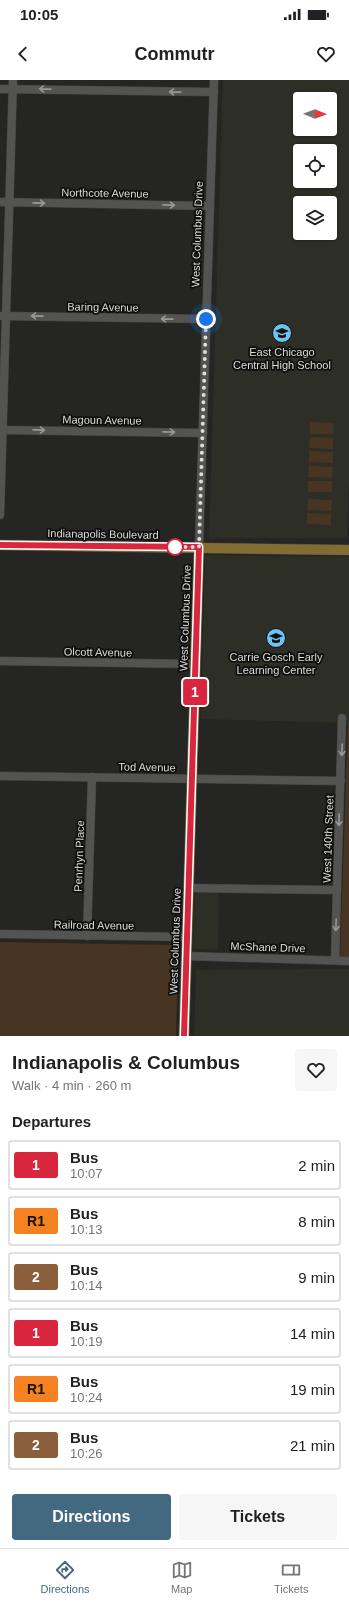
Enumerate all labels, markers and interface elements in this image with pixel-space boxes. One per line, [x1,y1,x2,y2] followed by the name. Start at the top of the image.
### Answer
[20,6,58,23] text: 10:05
[12,43,34,65] icon: back
[315,43,337,65] icon: heart
[135,44,215,64] text: Commutr
[39,86,52,93] one-way arrow
[169,88,182,96] one-way arrow
[293,92,337,136] north arrow
[293,92,337,240] map controls
[293,144,337,188] button: locate
[189,181,205,287] street label: West Columbus Drive
[61,186,149,200] street label: Northcote Avenue
[293,196,337,240] button: layers
[32,199,45,207] one-way arrow
[162,202,175,209] one-way arrow
[67,300,139,314] street label: Baring Avenue
[196,309,216,329] your location
[31,313,44,320] one-way arrow
[161,315,174,323] one-way arrow
[271,322,293,344] school or university icon: East Chicago Central High School
[233,346,331,371] place label: East Chicago Central High School
[62,413,142,427] street label: Magoun Avenue
[32,426,45,434] one-way arrow
[162,428,175,436] one-way arrow
[47,527,159,541] street label: Indianapolis Boulevard
[166,538,184,556] unlabelled marker
[177,565,193,671] street label: West Columbus Drive
[265,627,287,649] school or university icon: Carrie Gosch Early Learning Center
[64,645,132,659] street label: Olcott Avenue
[230,651,323,676] place label: Carrie Gosch Early Learning Center
[182,679,208,705] line badge: 1
[191,684,199,700] text: 1
[338,743,345,756] one-way arrow
[118,761,176,773] street label: Tod Avenue
[320,795,336,883] street label: West 140th Street
[336,813,343,826] one-way arrow
[72,820,86,892] street label: Penrhyn Place
[167,888,183,994] street label: West Columbus Drive
[54,918,134,932] street label: Railroad Avenue
[332,918,340,931] one-way arrow
[230,940,306,954] street label: McShane Drive
[295,1049,337,1091] button: heart
[12,1052,240,1073] text: Indianapolis & Columbus
[12,1078,131,1093] text: Walk · 4 min · 260 m
[12,1113,91,1130] text: Departures
[70,1149,98,1166] text: Bus
[32,1157,40,1173] text: 1
[298,1157,335,1174] text: 2 min
[70,1166,103,1181] text: 10:07
[70,1205,98,1222] text: Bus
[27,1213,45,1229] text: R1
[298,1213,335,1230] text: 8 min
[70,1222,103,1237] text: 10:13
[70,1261,98,1278] text: Bus
[32,1269,40,1285] text: 2
[298,1269,335,1286] text: 9 min
[70,1278,103,1293] text: 10:14
[70,1317,98,1334] text: Bus
[32,1325,40,1341] text: 1
[290,1325,335,1342] text: 14 min
[70,1334,103,1349] text: 10:19
[70,1373,98,1390] text: Bus
[27,1381,45,1397] text: R1
[290,1381,335,1398] text: 19 min
[70,1390,103,1405] text: 10:24
[70,1429,98,1446] text: Bus
[32,1437,40,1453] text: 2
[290,1437,335,1454] text: 21 min
[70,1446,103,1461] text: 10:26
[12,1494,171,1540] button: Directions
[179,1494,337,1540] button: Tickets
[41,1559,90,1595] tab: Directions
[171,1559,193,1595] tab: Map
[274,1559,308,1595] tab: Tickets

